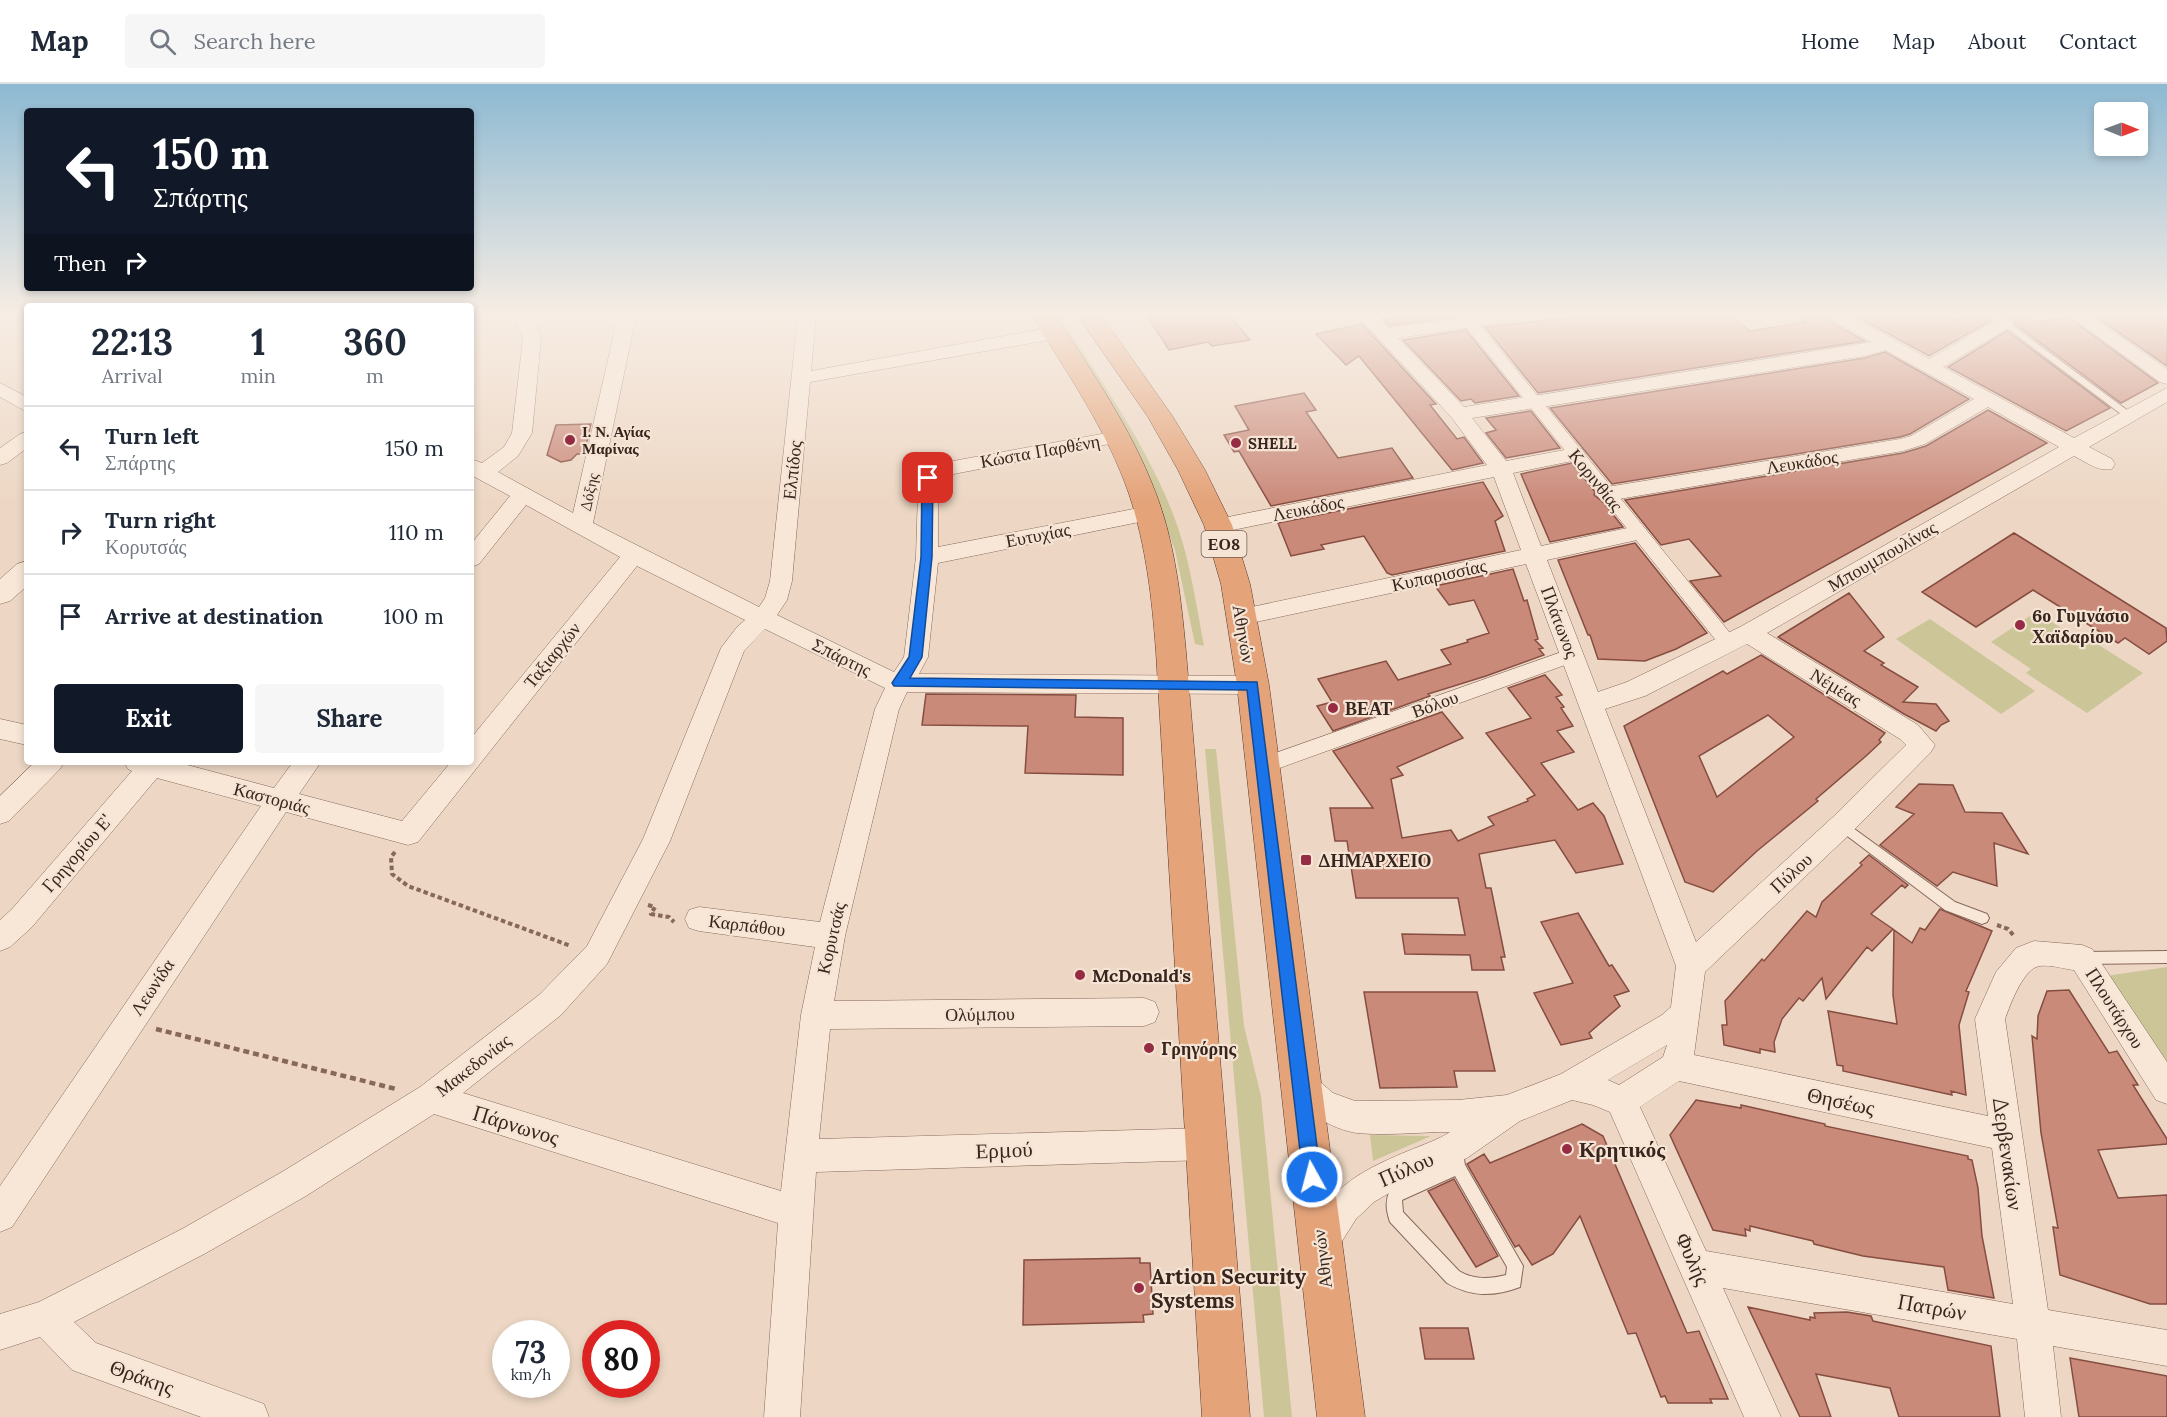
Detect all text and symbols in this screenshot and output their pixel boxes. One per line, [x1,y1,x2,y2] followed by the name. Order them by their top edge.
[125,14,545,68] search box
[30,23,89,59] text: Map
[146,25,179,58] icon: search
[194,27,316,55] text: Search here
[1801,28,1859,55] text: Home
[1892,28,1935,55] text: Map
[1968,28,2026,55] text: About
[2059,28,2137,55] text: Contact
[2094,102,2148,156] north arrow
[2094,102,2148,156] map controls
[153,127,269,181] text: 150 m
[54,132,132,210] icon: left
[153,180,248,214] text: Σπάρτης
[119,246,152,279] icon: right
[54,249,107,277] text: Then
[91,319,173,365] text: 22:13
[251,319,266,365] text: 1
[343,319,407,365] text: 360
[102,363,163,388] text: Arrival
[240,363,276,388] text: min
[366,363,384,388] text: m
[105,422,199,450] text: Turn left
[582,422,650,458] place label: Ι. Ν. Αγίας Μαρίνας
[978,429,1102,473] street label: Κώστα Παρθένη
[54,432,87,465] icon: left
[563,433,577,447] marker: Ι. Ν. Αγίας Μαρίνας
[385,434,444,462] text: 150 m
[1248,434,1297,453] place label: SHELL
[1229,436,1243,450] marker: SHELL
[777,439,807,501] street label: Ελπίδος
[1564,444,1628,516] street label: Κορινθίας
[1764,445,1840,479] street label: Λευκάδος
[105,450,175,475] text: Σπάρτης
[902,452,953,503] pin
[911,461,944,494] icon: arrive
[576,471,602,513] street label: Δόξης
[1270,490,1346,526] street label: Λευκάδος
[105,506,216,534] text: Turn right
[54,516,87,549] icon: right
[1823,516,1941,596] street label: Μπουμπουλίνας
[1004,517,1072,553] street label: Ευτυχίας
[389,518,444,546] text: 110 m
[1202,531,1246,557] road number: ΕΟ8
[105,534,187,559] text: Κορυτσάς
[1389,554,1489,596] street label: Κυπαρισσίας
[1536,583,1584,661] street label: Πλάτωνος
[54,600,87,633] icon: arrive
[105,602,323,630] text: Arrive at destination
[383,602,444,630] text: 100 m
[1228,603,1260,665] street label: Αθηνών
[2032,604,2129,648] place label: 6ο Γυμνάσιο Χαϊδαρίου
[519,617,585,693] street label: Ταξιαρχών
[2013,618,2027,632] marker: 6ο Γυμνάσιο Χαϊδαρίου
[809,633,875,681] street label: Σπάρτης
[1806,663,1866,711] street label: Νέμέας
[54,684,243,753] button: Exit
[255,684,444,753] button: Share
[1409,685,1461,723] street label: Βόλου
[1345,697,1392,720] place label: ΒΕΑΤ
[1326,701,1340,715] marker: ΒΕΑΤ
[231,777,313,819] street label: Καστοριάς
[37,809,117,897] street label: Γρηγορίου Ε'
[1765,848,1817,898] street label: Πύλου
[1318,849,1432,872] place label: ΔΗΜΑΡΧΕΙΟ
[1299,853,1313,867] marker: ΔΗΜΑΡΧΕΙΟ
[812,900,850,976] street label: Κορυτσάς
[707,909,787,941] street label: Καρπάθου
[125,954,180,1020] street label: Λεωνίδα
[2080,963,2150,1053] street label: Πλουτάρχου
[1092,964,1191,987] place label: McDonald's
[1073,968,1087,982] marker: McDonald's
[945,1002,1015,1026] street label: Ολύμπου
[431,1029,515,1101] street label: Μακεδονίας
[1161,1037,1236,1060] place label: Γρηγόρης
[1142,1041,1156,1055] marker: Γρηγόρης
[1805,1081,1878,1121] street label: Θησέως
[1987,1096,2029,1212] street label: Δερβενακίων
[469,1099,563,1151] street label: Πάρνωνος
[975,1136,1033,1164] street label: Ερμού
[1579,1136,1666,1163] place label: Κρητικός
[1560,1142,1574,1156] marker: Κρητικός
[1280,1145,1344,1209] position arrow
[1374,1145,1438,1193] street label: Πύλου
[1307,1228,1337,1290] street label: Αθηνών
[1669,1228,1717,1290] street label: Φυλής
[1151,1263,1307,1314] place label: Artion Security Systems
[1132,1281,1146,1295] marker: Artion Security Systems
[1896,1288,1968,1326] street label: Πατρών
[582,1320,660,1398] speed limit sign: 80
[516,1333,546,1371] text: 73
[106,1353,179,1401] street label: Θράκης
[511,1365,551,1384] text: km/h

